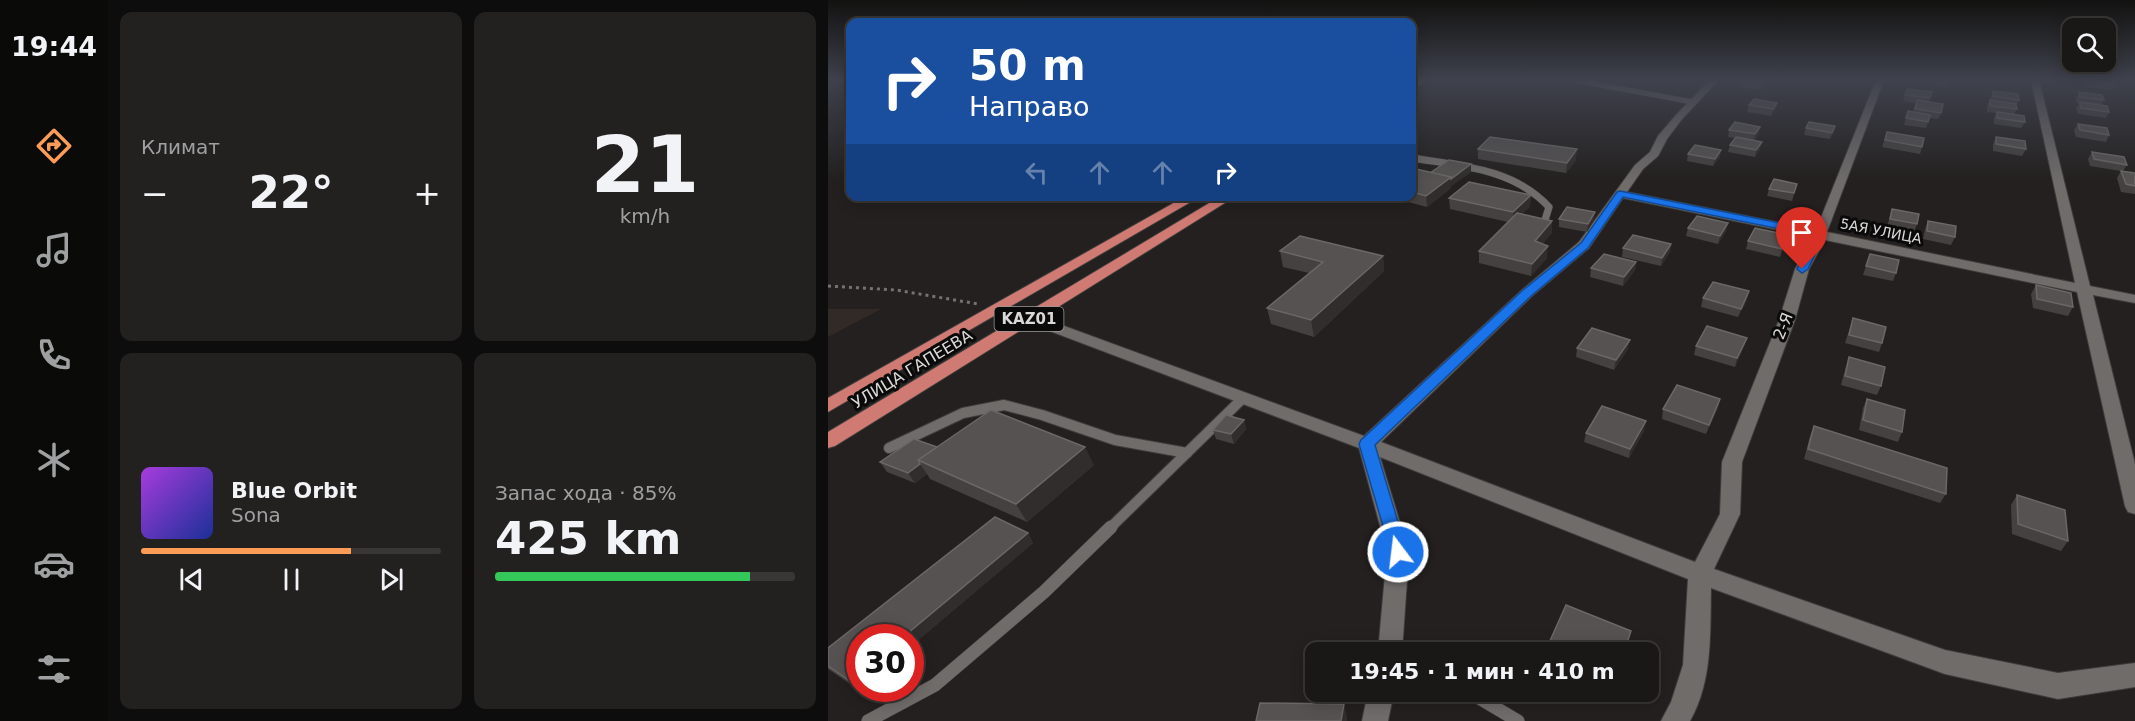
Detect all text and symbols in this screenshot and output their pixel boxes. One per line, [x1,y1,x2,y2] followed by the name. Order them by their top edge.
[2062,18,2116,72] map controls
[2062,18,2116,72] button: search
[11,31,97,62] text: 19:44
[969,41,1086,90] text: 50 m
[870,42,948,120] icon: right
[969,91,1090,122] text: Направо
[591,120,699,210] text: 21
[33,125,75,167] icon: directions
[141,135,220,159] text: Климат
[1020,156,1053,189] icon: left
[1083,156,1116,189] icon: ahead
[1146,156,1179,189] icon: ahead
[1209,156,1242,189] icon: right
[248,166,334,219] text: 22°
[141,174,169,213] text: −
[413,174,441,213] text: +
[620,204,670,228] text: km/h
[1776,207,1827,269] pin
[1839,215,1924,247] street label: 5АЯ УЛИЦА
[1785,216,1818,249] icon: arrive
[33,229,75,271] icon: music
[994,307,1064,331] road number: KАZ01
[1769,310,1797,342] street label: 2-Я
[848,326,976,412] street label: УЛИЦА ГАПЕЕВА
[33,334,75,376] icon: phone
[33,439,75,481] icon: climate
[231,478,357,503] text: Blue Orbit
[495,481,676,505] text: Запас хода · 85%
[231,503,281,527] text: Sona
[495,512,681,565] text: 425 km
[1366,520,1430,584] position arrow
[33,543,75,585] icon: car
[175,563,208,596] icon: previous
[275,563,308,596] icon: pause
[375,563,408,596] icon: next
[846,624,924,702] speed limit sign: 30
[33,648,75,690] icon: filters
[1349,659,1615,684] text: 19:45 · 1 мин · 410 m

